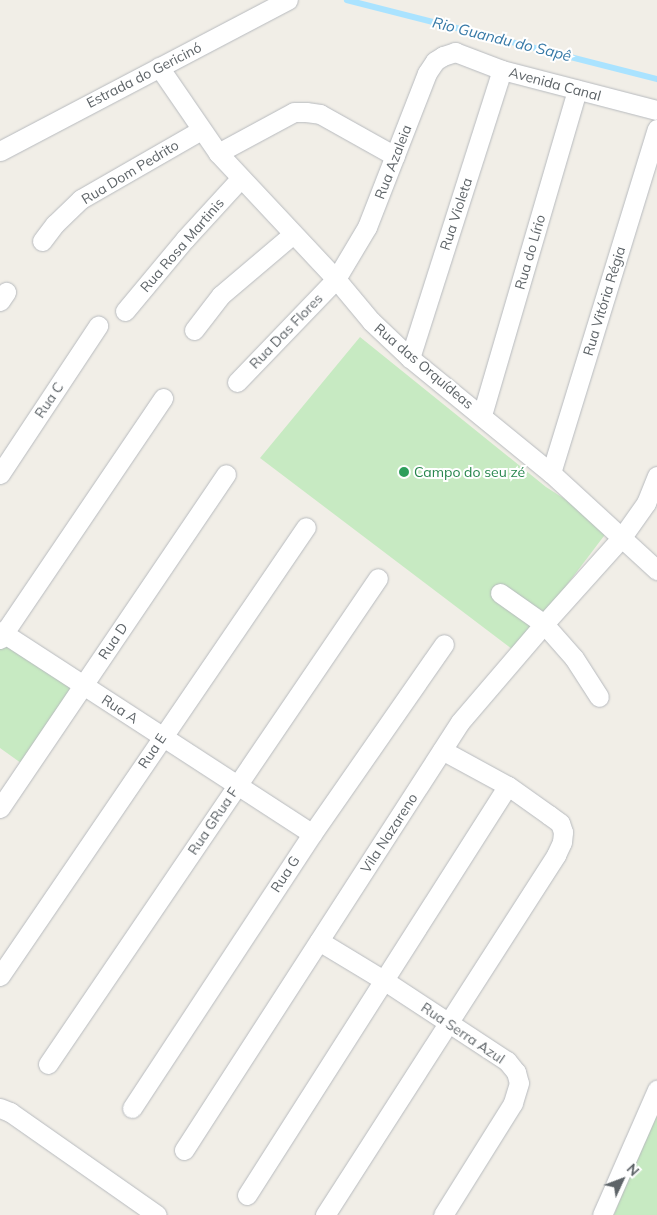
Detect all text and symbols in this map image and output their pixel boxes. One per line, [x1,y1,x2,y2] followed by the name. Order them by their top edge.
[431,13,573,65] water label: Rio Guandu do Sapê
[84,39,204,111] street label: Estrada do Gericinó
[507,64,603,104] street label: Avenida Canal
[371,122,415,202] street label: Rua Azaleia
[78,136,182,208] street label: Rua Dom Pedrito
[436,176,476,252] street label: Rua Violeta
[137,195,227,295] street label: Rua Rosa Martinis
[511,213,549,291] street label: Rua do Lírio
[579,244,629,358] street label: Rua Vitória Régia
[246,290,326,372] street label: Rua Das Flores
[371,320,477,412] street label: Rua das Orquídeas
[31,379,67,421] street label: Rua C
[414,464,525,480] place label: Campo do seu zé
[398,466,410,478] marker: Campo do seu zé
[95,620,131,662] street label: Rua D
[99,691,141,727] street label: Rua A
[134,731,170,771] street label: Rua E
[184,784,242,858] street label: Rua GRua F
[357,790,421,876] street label: Vila Nazareno
[267,853,303,895] street label: Rua G
[418,999,508,1067] street label: Rua Serra Azul
[597,1155,647,1205] north arrow
[623,1160,643,1180] text: N

